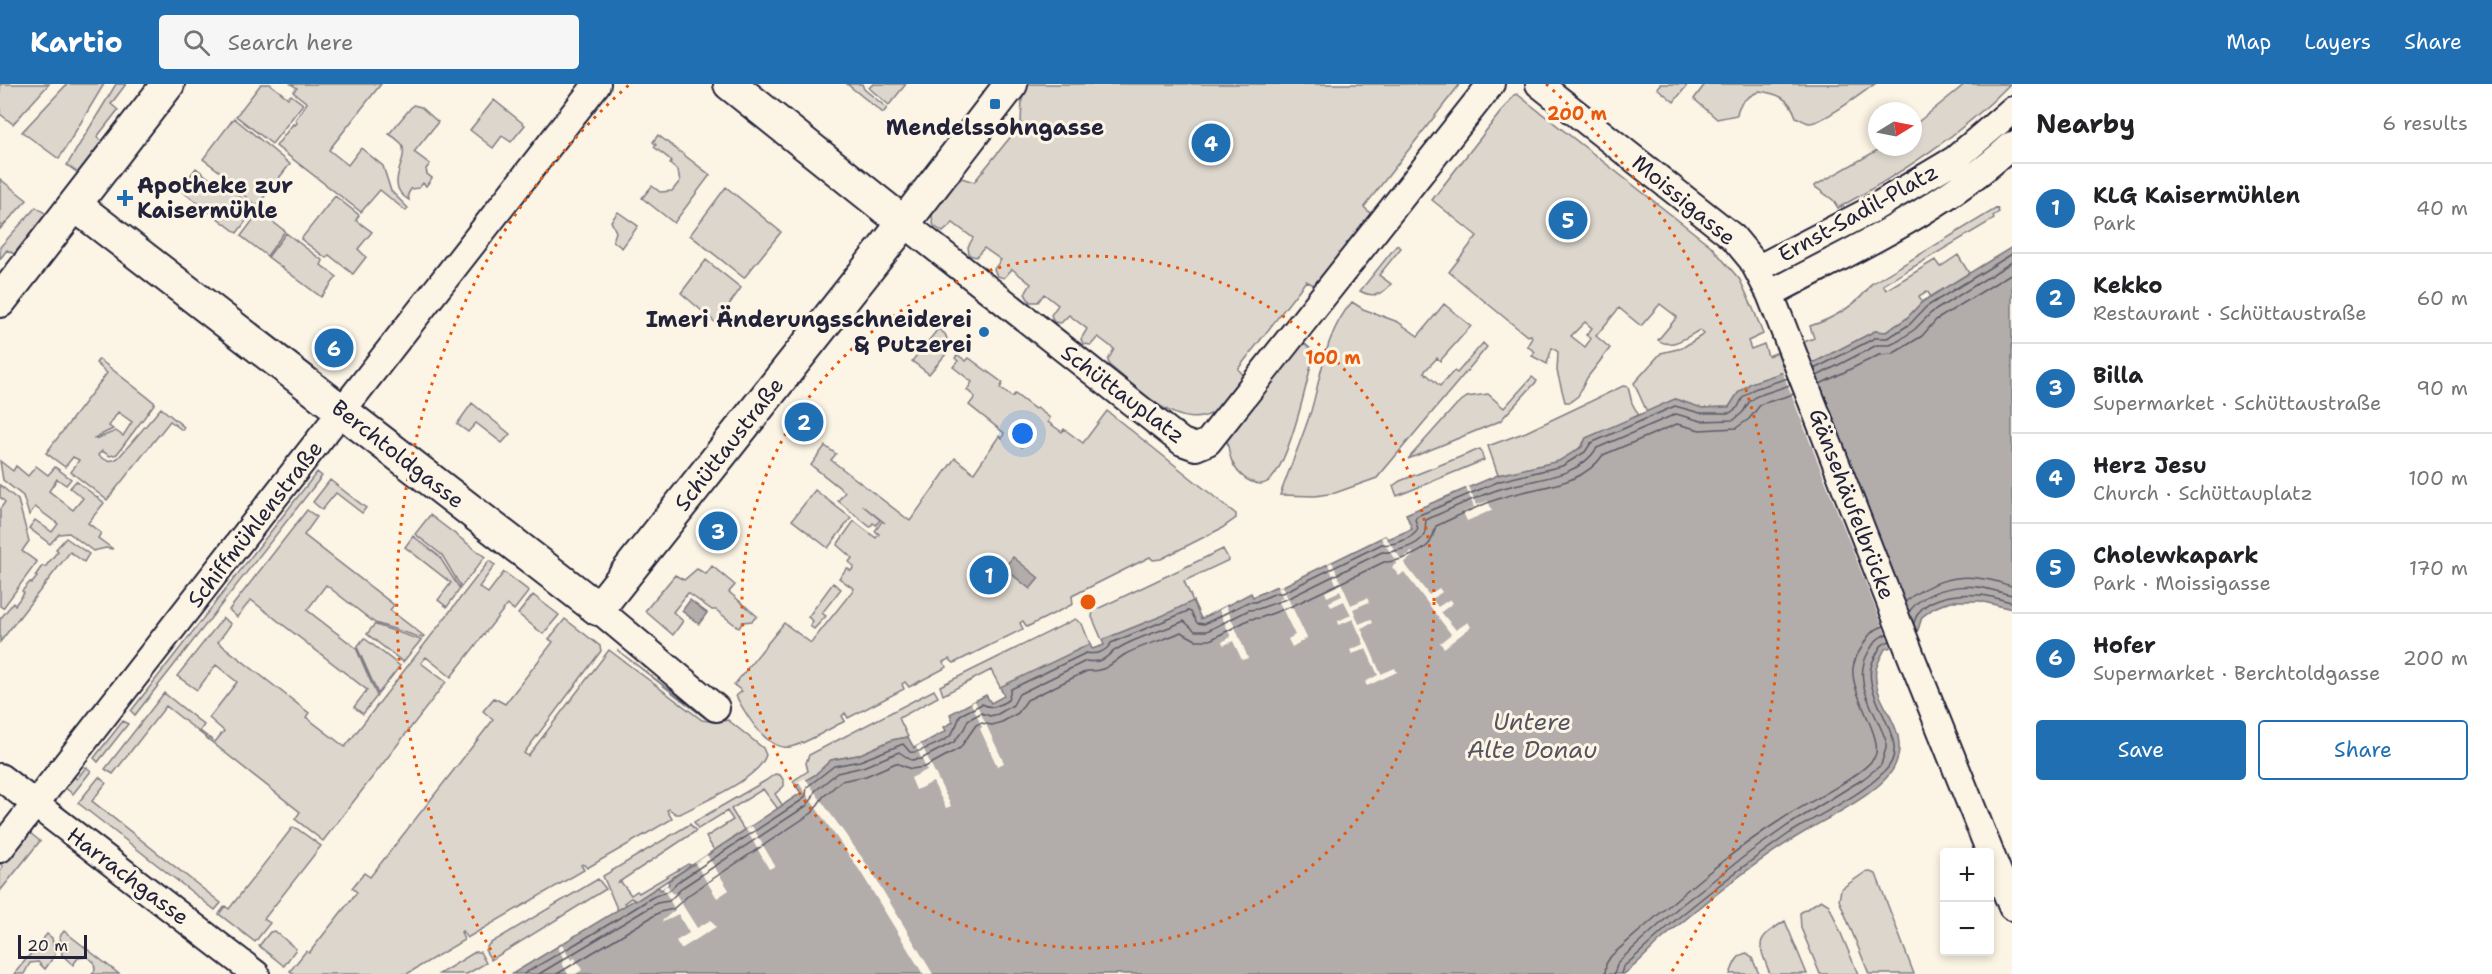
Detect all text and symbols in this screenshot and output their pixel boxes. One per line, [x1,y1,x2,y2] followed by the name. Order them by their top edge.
[159,15,579,69] search box
[30,23,123,61] text: Kartio
[180,26,213,59] icon: search
[228,28,353,57] text: Search here
[2226,28,2271,56] text: Map
[2304,28,2371,56] text: Layers
[2404,28,2462,56] text: Share
[988,97,1002,111] marker: Mendelssohngasse
[1547,102,1608,126] text: 200 m
[1868,102,1922,156] north arrow
[2036,106,2135,141] text: Nearby
[2382,110,2468,136] text: 6 results
[886,113,1104,142] place label: Mendelssohngasse
[1192,120,1230,166] pin: 4
[1626,148,1742,252] street label: Moissigasse
[1773,157,1943,269] street label: Ernst-Sadil-Platz
[137,171,293,225] place label: Apotheke zur Kaisermühle
[2093,181,2300,210] text: KLG Kaisermühlen
[118,191,132,205] marker: Apotheke zur Kaisermühle
[2051,195,2060,221] text: 1
[2416,195,2468,221] text: 40 m
[1548,198,1588,242] pin: 5
[2093,210,2136,236] text: Park
[2093,271,2163,300] text: Kekko
[2049,285,2063,311] text: 2
[2416,285,2468,311] text: 60 m
[2093,300,2366,326] text: Restaurant · Schüttaustraße
[646,305,972,359] place label: Imeri Änderungsschneiderei & Putzerei
[977,325,991,339] marker: Imeri Änderungsschneiderei & Putzerei
[314,326,354,370] pin: 6
[1055,338,1191,450] street label: Schüttauplatz
[1305,346,1361,370] text: 100 m
[2093,361,2143,390] text: Billa
[668,371,790,517] street label: Schüttaustraße
[2049,375,2063,401] text: 3
[2416,375,2468,401] text: 90 m
[2093,390,2381,416] text: Supermarket · Schüttaustraße
[326,393,470,515] street label: Berchtoldgasse
[784,400,824,444] pin: 2
[1802,404,1902,604] street label: Gänsehäufelbrücke
[1008,419,1037,448] your location
[181,435,329,613] street label: Schiffmühlenstraße
[2093,451,2207,480] text: Herz Jesu
[2049,465,2063,491] text: 4
[2408,465,2468,491] text: 100 m
[2093,480,2313,506] text: Church · Schüttauplatz
[698,508,738,554] pin: 3
[2093,541,2259,570] text: Cholewkapark
[970,552,1008,598] pin: 1
[2049,555,2062,581] text: 5
[2409,555,2468,581] text: 170 m
[2093,570,2271,596] text: Park · Moissigasse
[1078,592,1098,612] centre of rings
[2093,631,2156,660] text: Hofer
[2049,645,2063,671] text: 6
[2403,645,2468,671] text: 200 m
[2093,660,2380,686] text: Supermarket · Berchtoldgasse
[1467,706,1597,766] water label: Untere Alte Donau
[2036,720,2246,780] button: Save
[2258,720,2468,780] button: Share
[61,820,195,932] street label: Harrachgasse
[1940,848,1994,956] map controls
[1940,848,1994,902] button: +
[1940,902,1994,956] button: −
[18,932,87,960] scale bar
[27,935,68,956] text: 20 m

